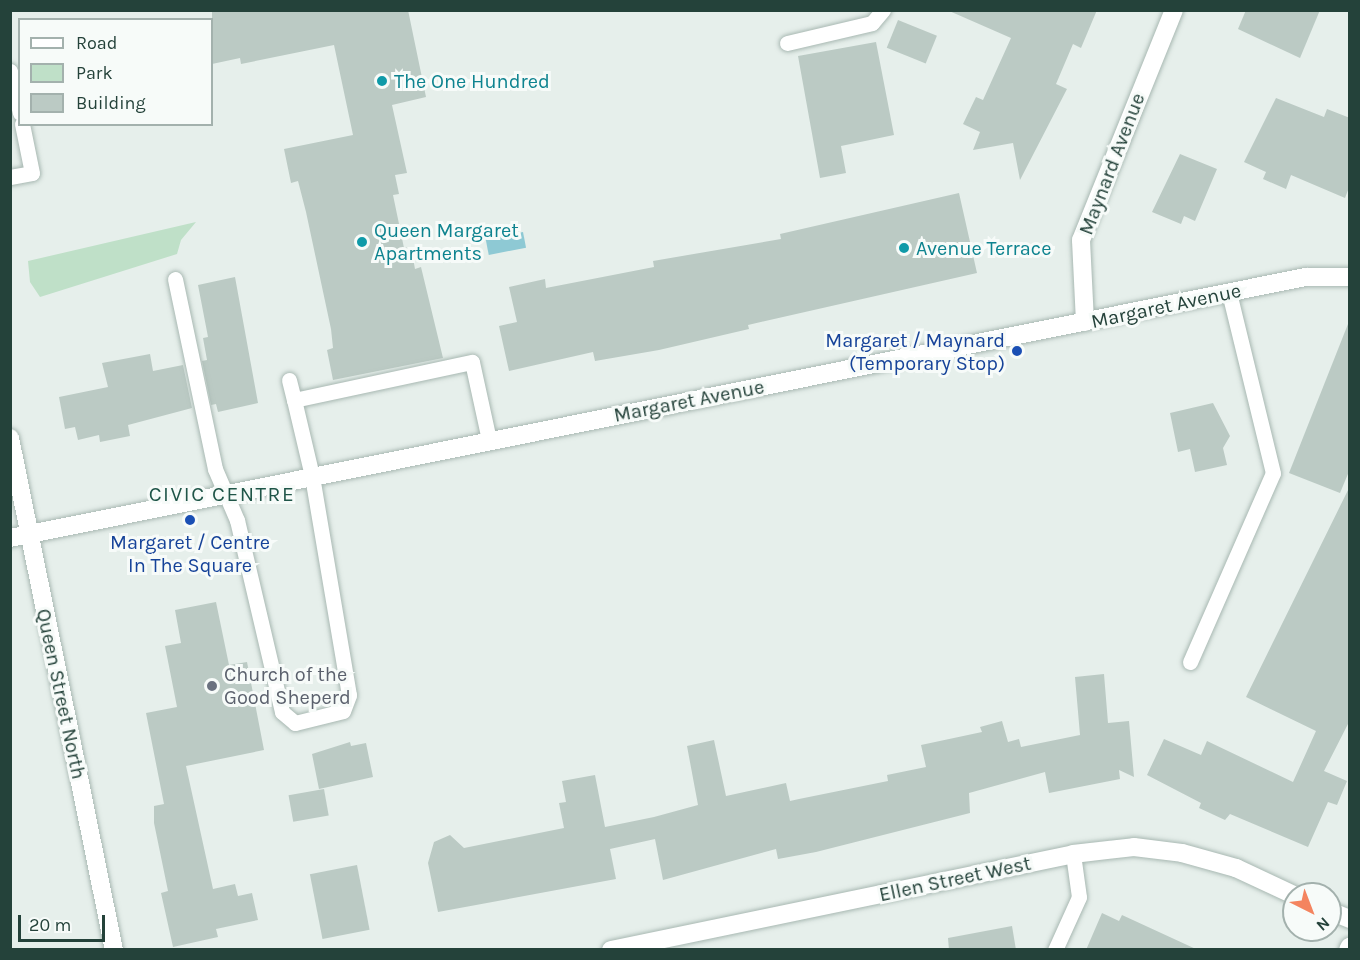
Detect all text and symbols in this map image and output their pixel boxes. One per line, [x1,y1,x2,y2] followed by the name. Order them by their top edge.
[18,18,213,126] legend
[76,32,117,54] text: Road
[76,62,113,84] text: Park
[394,69,550,93] place label: The One Hundred
[375,74,389,88] marker: The One Hundred
[1074,90,1150,238] street label: Maynard Avenue
[76,92,146,114] text: Building
[374,219,519,266] place label: Queen Margaret Apartments
[355,235,369,249] marker: Queen Margaret Apartments
[916,236,1051,260] place label: Avenue Terrace
[897,241,911,255] marker: Avenue Terrace
[1089,278,1243,334] street label: Margaret Avenue
[825,328,1005,375] place label: Margaret / Maynard (Temporary Stop)
[1010,344,1024,358] marker: Margaret / Maynard (Temporary Stop)
[612,375,766,427] street label: Margaret Avenue
[149,481,295,507] district label: CIVIC CENTRE
[183,513,197,527] marker: Margaret / Centre In The Square
[110,530,270,577] place label: Margaret / Centre In The Square
[31,607,91,781] street label: Queen Street North
[224,662,351,709] place label: Church of the Good Sheperd
[205,679,219,693] marker: Church of the Good Sheperd
[877,851,1033,907] street label: Ellen Street West
[1282,882,1342,942] north arrow
[21,903,108,941] scale bar
[1312,913,1334,935] text: N
[29,914,71,936] text: 20 m

